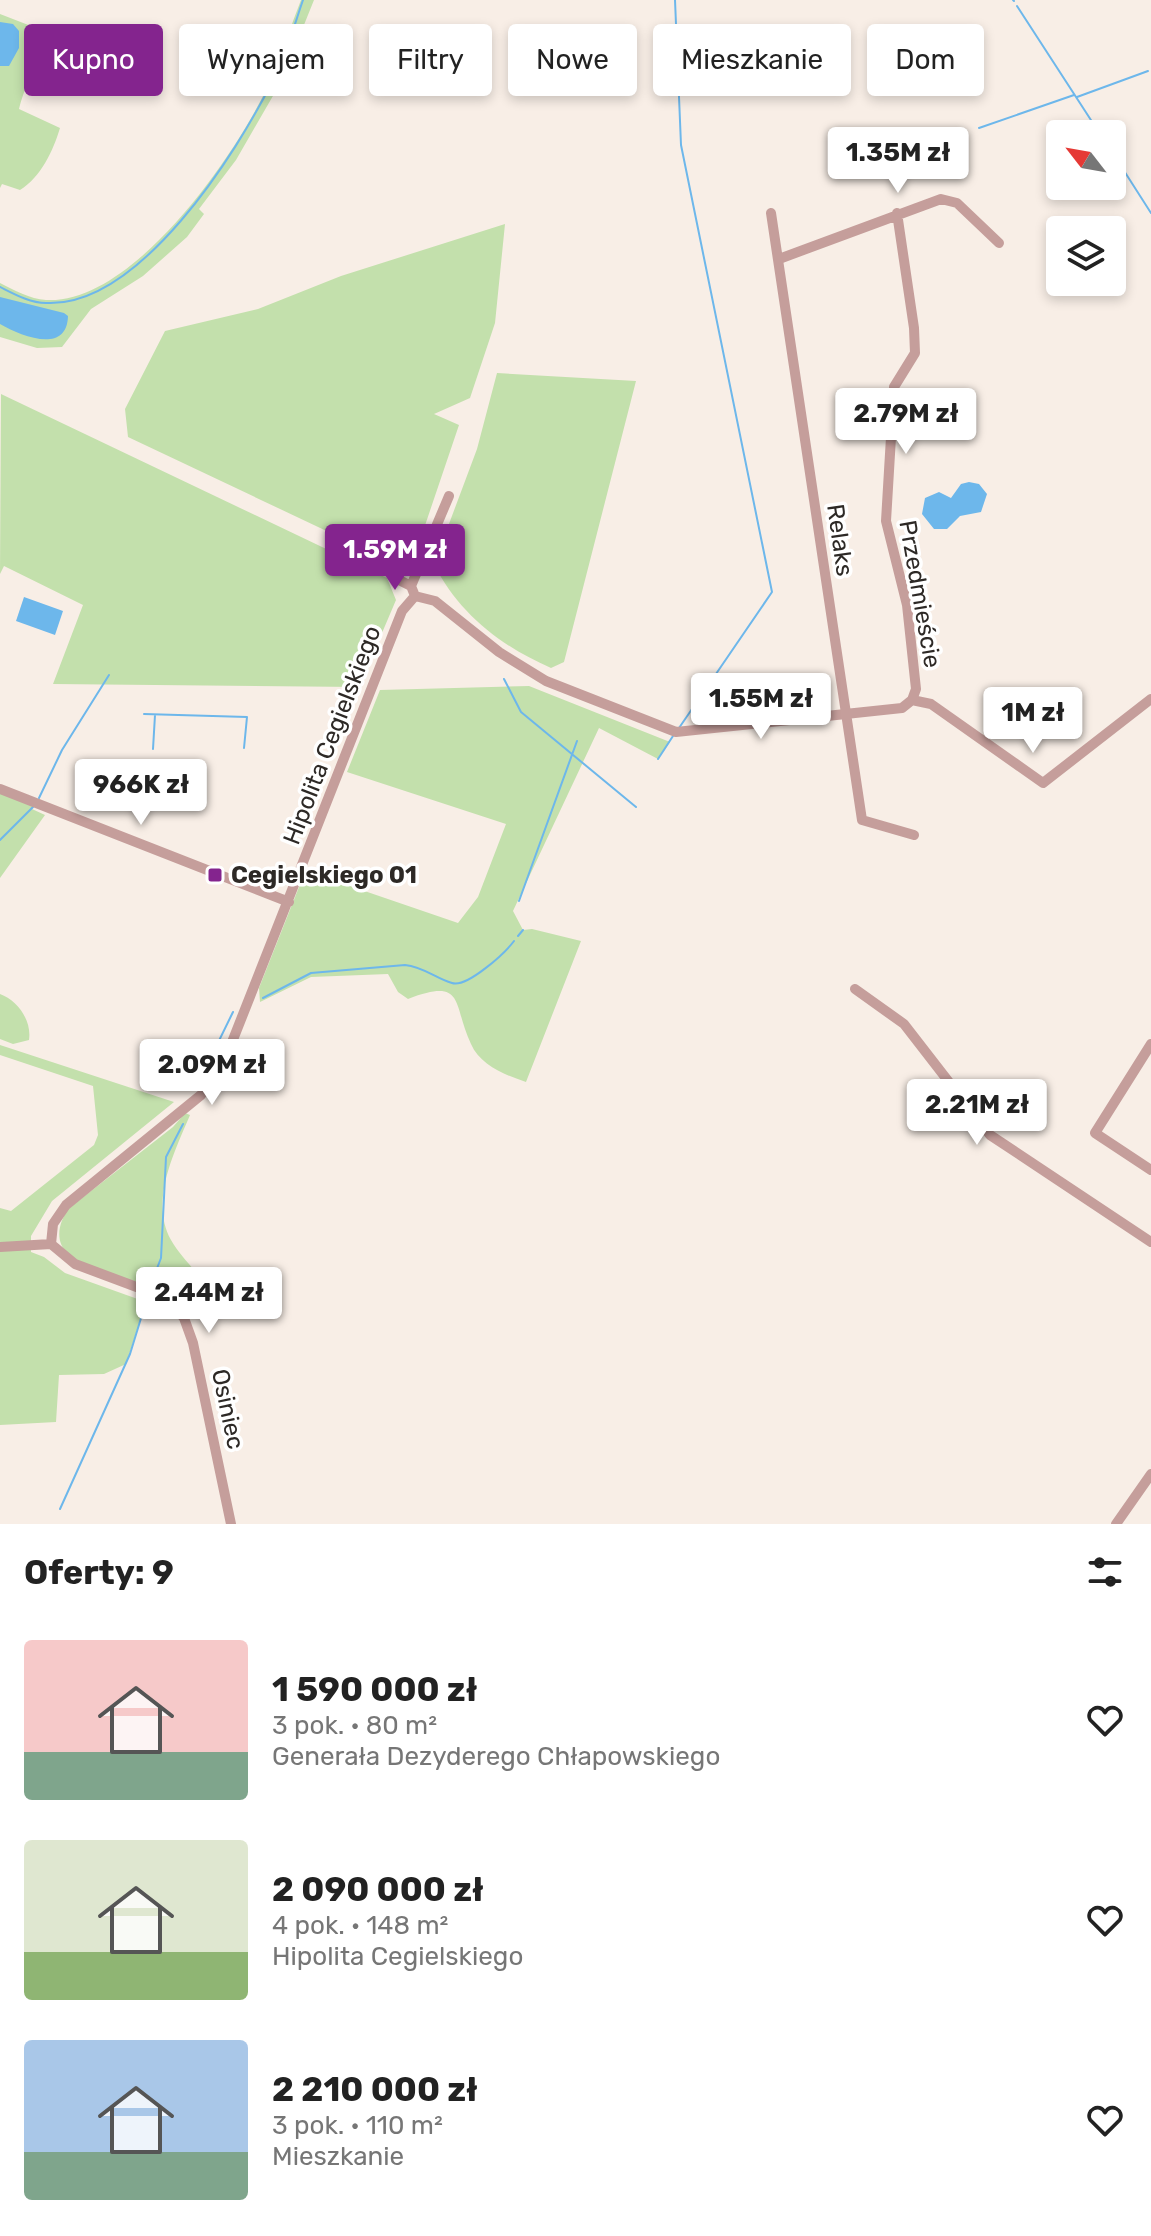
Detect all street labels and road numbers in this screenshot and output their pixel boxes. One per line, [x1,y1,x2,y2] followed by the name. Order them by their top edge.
[821,502,859,578] street label: Relaks
[893,518,947,670] street label: Przedmieście
[277,622,387,848] street label: Hipolita Cegielskiego
[206,1366,250,1452] street label: Osiniec

